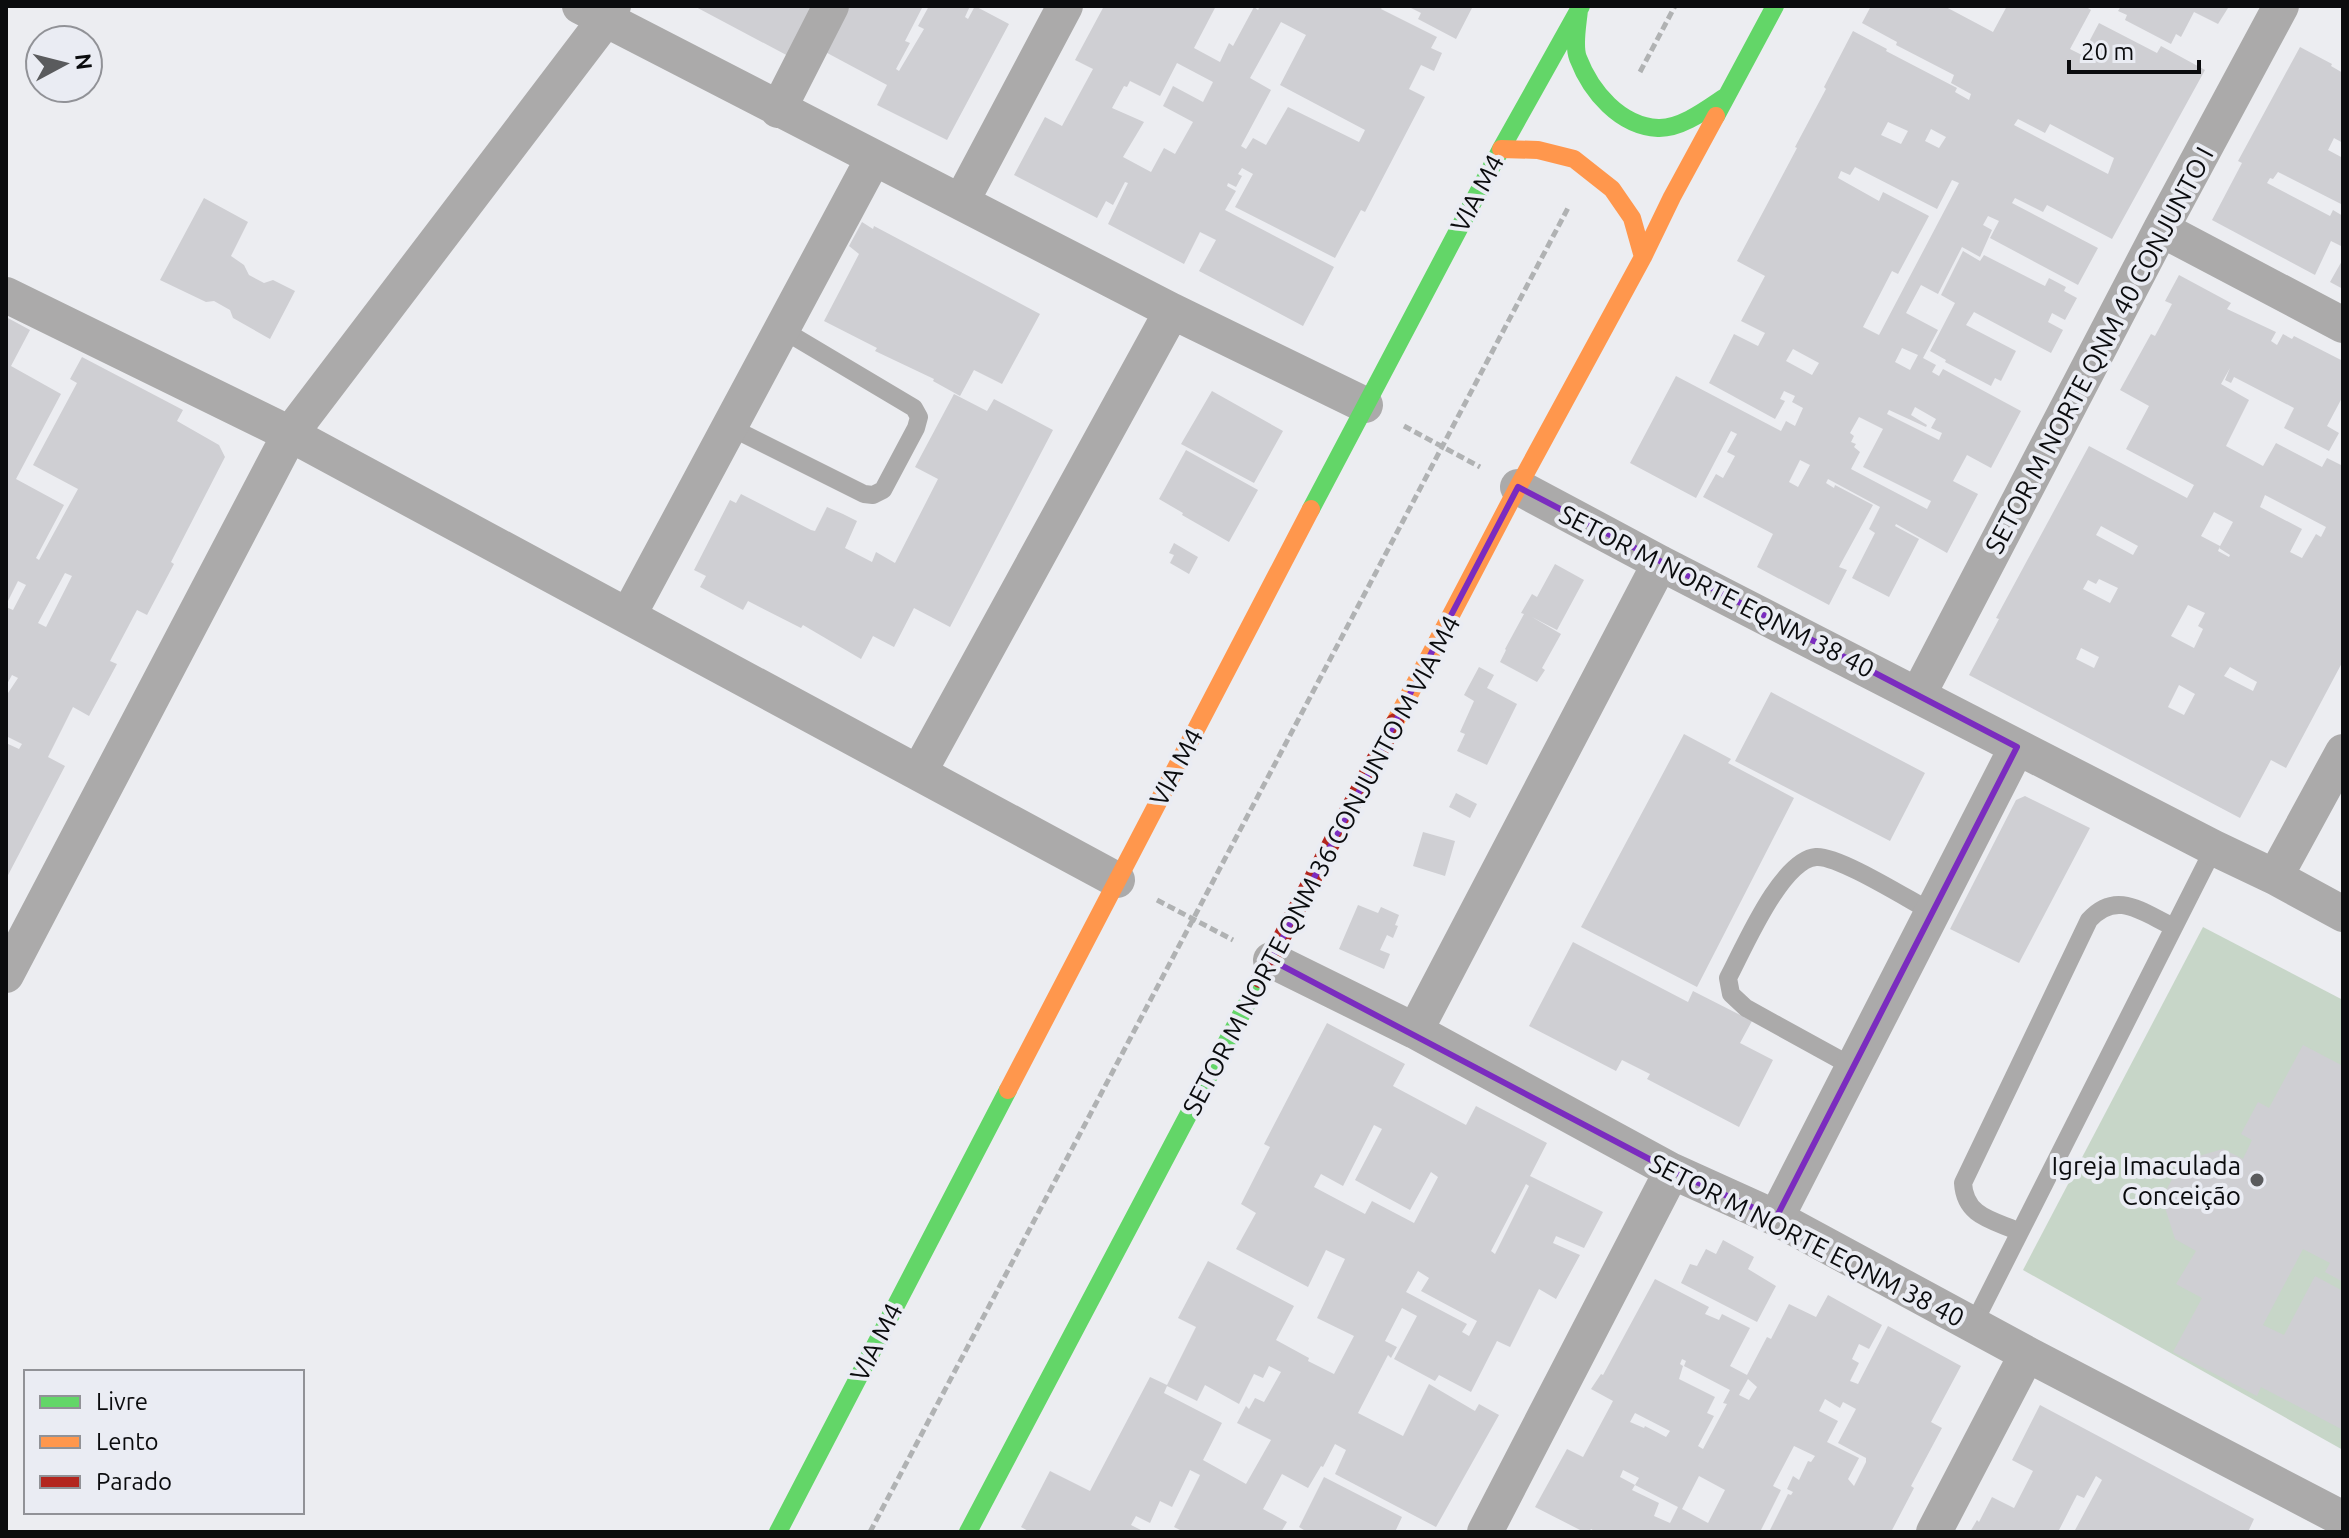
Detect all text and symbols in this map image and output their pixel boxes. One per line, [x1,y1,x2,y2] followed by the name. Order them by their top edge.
[24,24,104,104] north arrow
[2069,24,2199,74] scale bar
[2081,38,2134,65] text: 20 m
[71,52,98,71] text: N
[1979,142,2219,558] street label: SETOR M NORTE QNM 40 CONJUNTO I
[1445,149,1509,237] street label: VIA M4
[1555,499,1879,683] street label: SETOR M NORTE EQNM 38 40
[1176,610,1466,1120] street label: SETOR M NORTE QNM 36 CONJUNTO M VIA M4
[1144,723,1208,811] street label: VIA M4
[1645,1148,1969,1332] street label: SETOR M NORTE EQNM 38 40
[2051,1151,2241,1210] place label: Igreja Imaculada Conceição
[2248,1171,2266,1189] marker: Igreja Imaculada Conceição
[844,1298,908,1386] street label: VIA M4
[24,1370,304,1514] legend
[96,1388,148,1415] text: Livre
[96,1428,159,1455] text: Lento
[96,1468,172,1495] text: Parado

